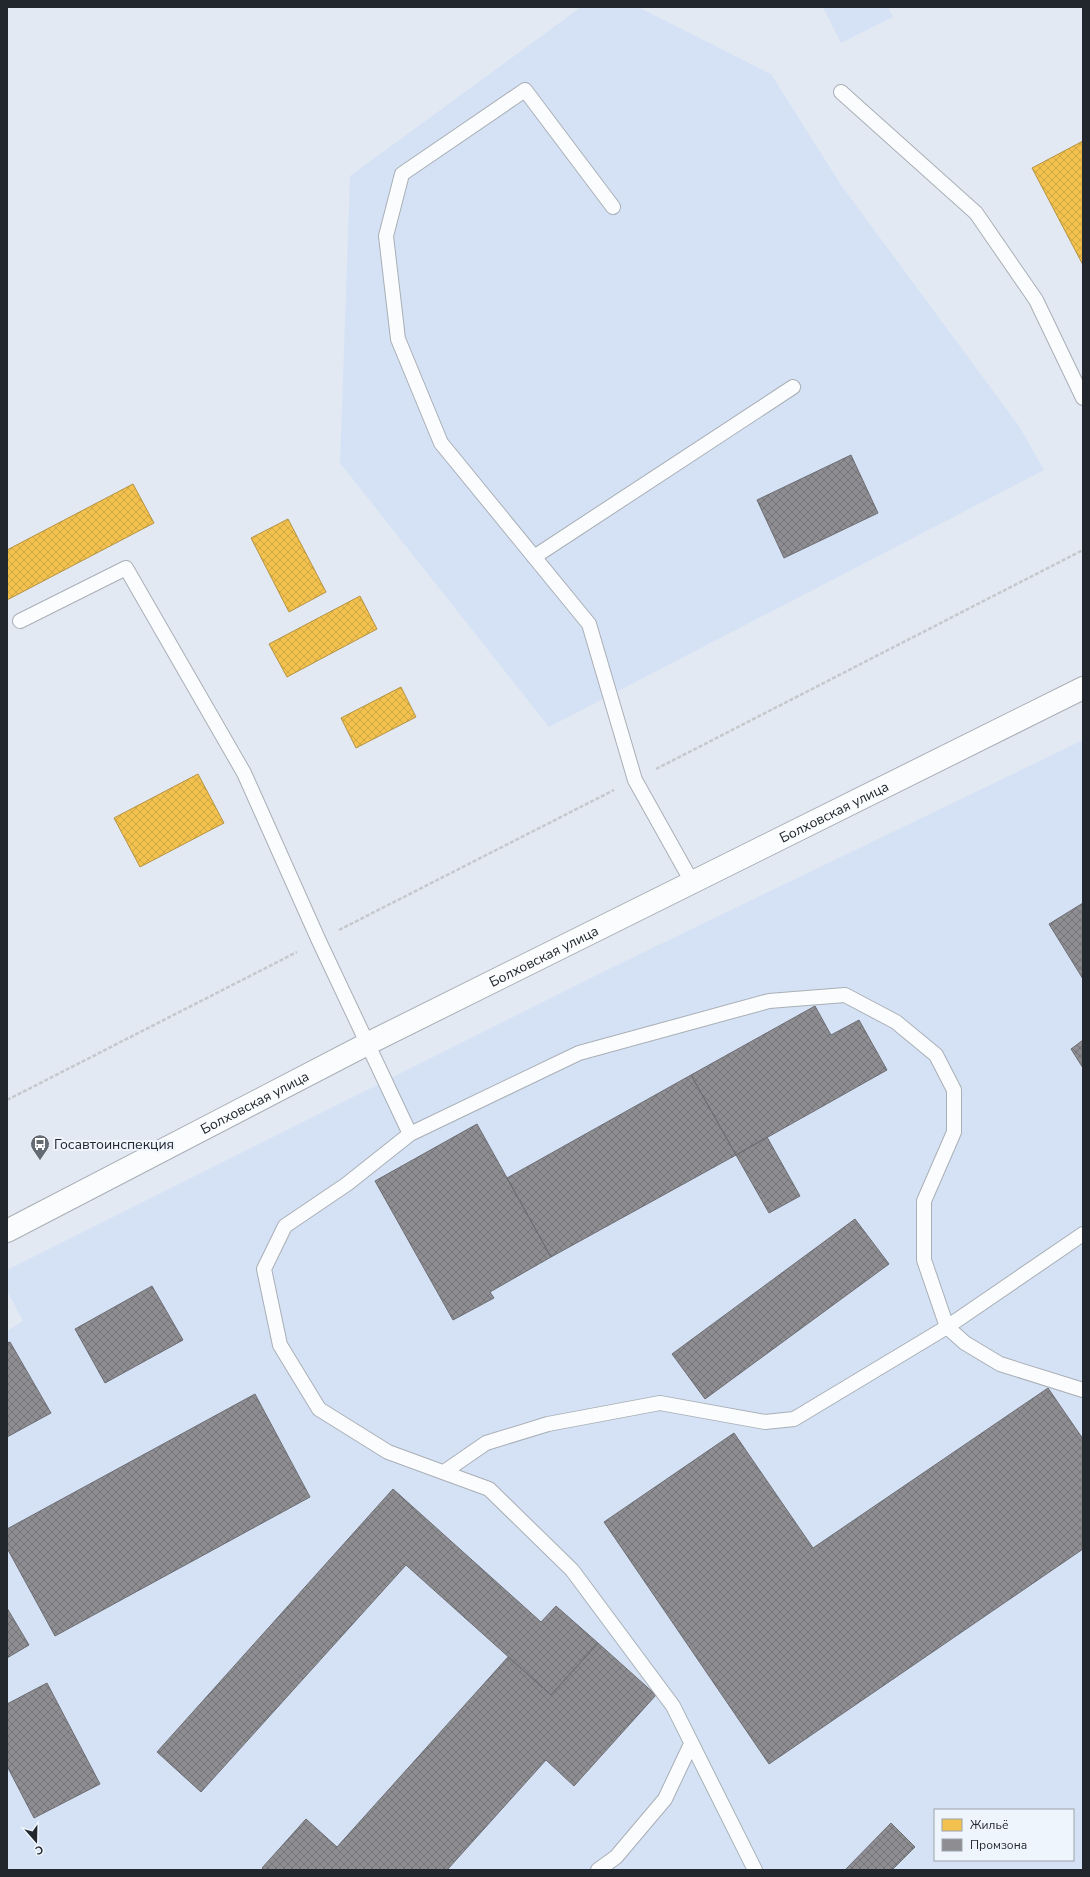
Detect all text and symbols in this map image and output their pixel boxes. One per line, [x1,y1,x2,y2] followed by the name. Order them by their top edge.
[776,777,892,848] street label: Болховская улица
[486,921,602,992] street label: Болховская улица
[197,1067,312,1139] street label: Болховская улица
[29,1133,51,1161] bus stop icon: Госавтоинспекция
[54,1135,174,1154] place label: Госавтоинспекция
[934,1809,1074,1861] legend
[970,1817,1008,1833] text: Жильё
[16,1821,56,1861] north arrow
[970,1837,1027,1853] text: Промзона
[33,1842,45,1858] text: С

